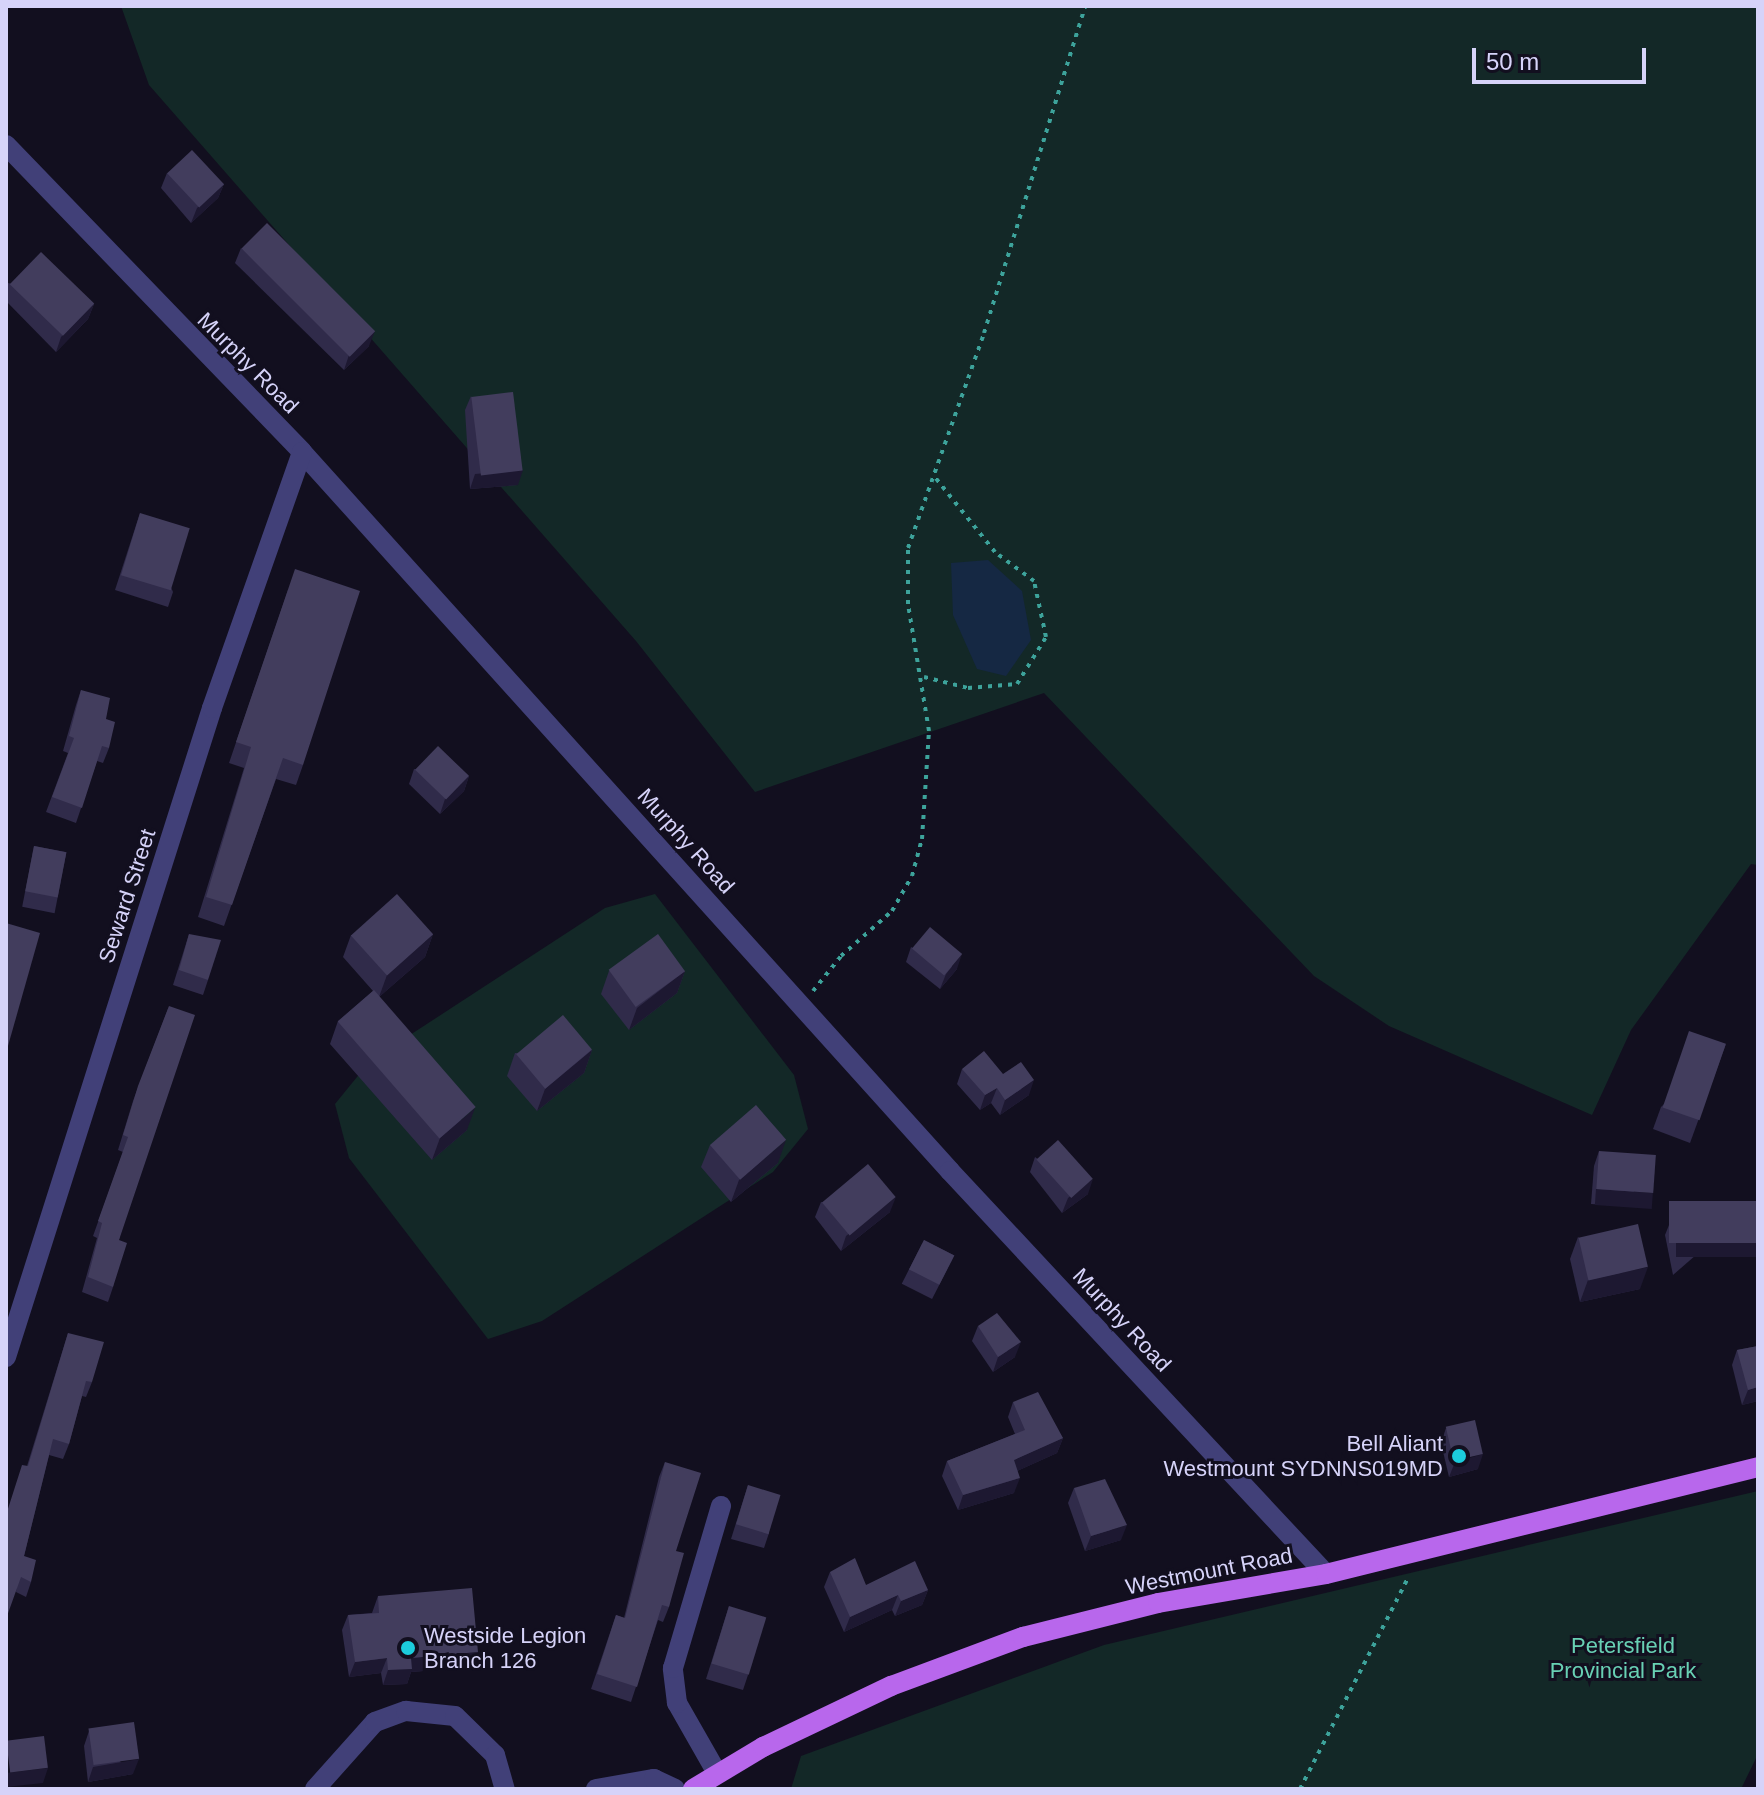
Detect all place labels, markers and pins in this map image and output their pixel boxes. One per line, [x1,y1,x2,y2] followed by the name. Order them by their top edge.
[1163,1430,1443,1482] place label: Bell Aliant Westmount SYDNNS019MD
[1450,1447,1468,1465] marker: Bell Aliant Westmount SYDNNS019MD
[424,1622,586,1674] place label: Westside Legion Branch 126
[399,1639,417,1657] marker: Westside Legion Branch 126

